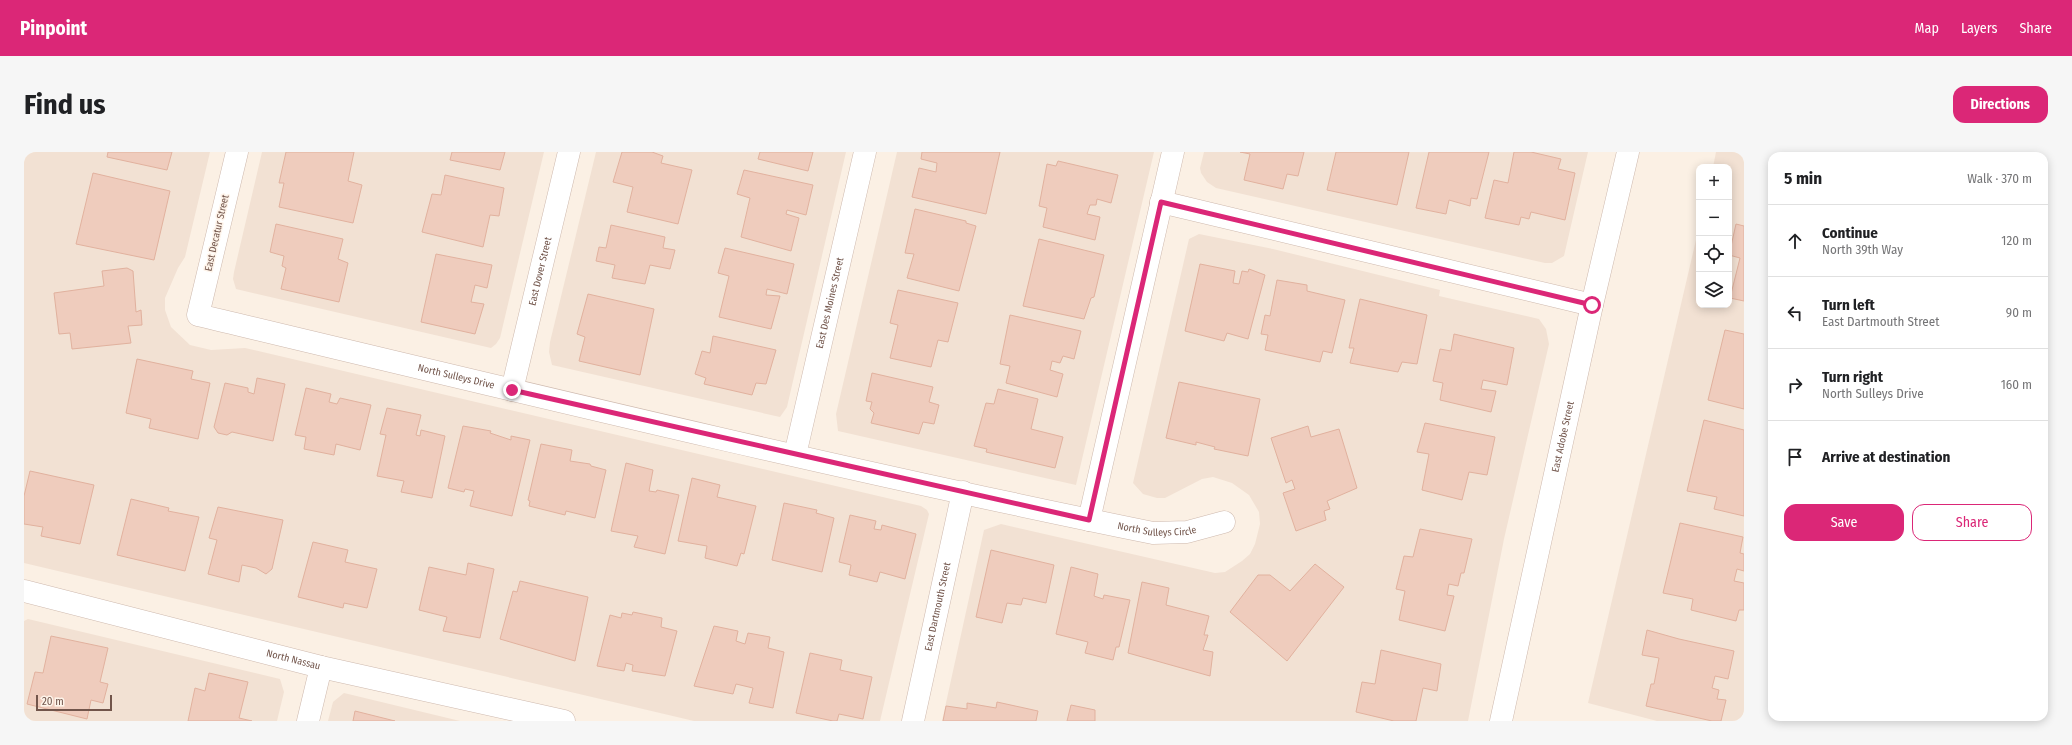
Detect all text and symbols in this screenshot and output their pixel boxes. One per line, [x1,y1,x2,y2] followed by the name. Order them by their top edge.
[20,17,87,40] text: Pinpoint
[1915,20,1939,37] text: Map
[1961,20,1997,37] text: Layers
[2019,20,2052,37] text: Share
[1953,86,2048,123] button: Directions
[24,88,106,121] text: Find us
[1696,164,1732,308] map controls
[1696,164,1732,200] button: +
[1784,168,1822,189] text: 5 min
[1967,171,2032,186] text: Walk · 370 m
[202,193,232,272] street label: East Decatur Street
[1696,200,1732,236] button: −
[1822,224,1878,242] text: Continue
[1784,230,1806,252] icon: ahead
[2001,233,2032,248] text: 120 m
[526,235,555,307] street label: East Dover Street
[1696,236,1732,272] button: locate
[1822,242,1903,257] text: North 39th Way
[814,256,847,350] street label: East Des Moines Street
[1696,272,1732,308] button: layers
[1583,296,1601,314] route start
[1822,296,1875,314] text: Turn left
[1784,302,1806,324] icon: left
[2006,305,2032,320] text: 90 m
[1822,314,1939,329] text: East Dartmouth Street
[417,362,496,392] street label: North Sulleys Drive
[1822,368,1883,386] text: Turn right
[1784,374,1806,396] icon: right
[2001,377,2032,392] text: 160 m
[503,381,521,399] route end
[1822,386,1924,401] text: North Sulleys Drive
[1550,399,1577,473] street label: East Adobe Street
[1784,446,1806,468] icon: arrive
[1822,448,1950,466] text: Arrive at destination
[1784,504,1904,541] button: Save
[1912,504,2032,541] button: Share
[1116,520,1198,539] street label: North Sulleys Circle
[922,560,954,652] street label: East Dartmouth Street
[265,647,322,673] street label: North Nassau
[36,693,112,712] scale bar
[42,695,64,708] text: 20 m

